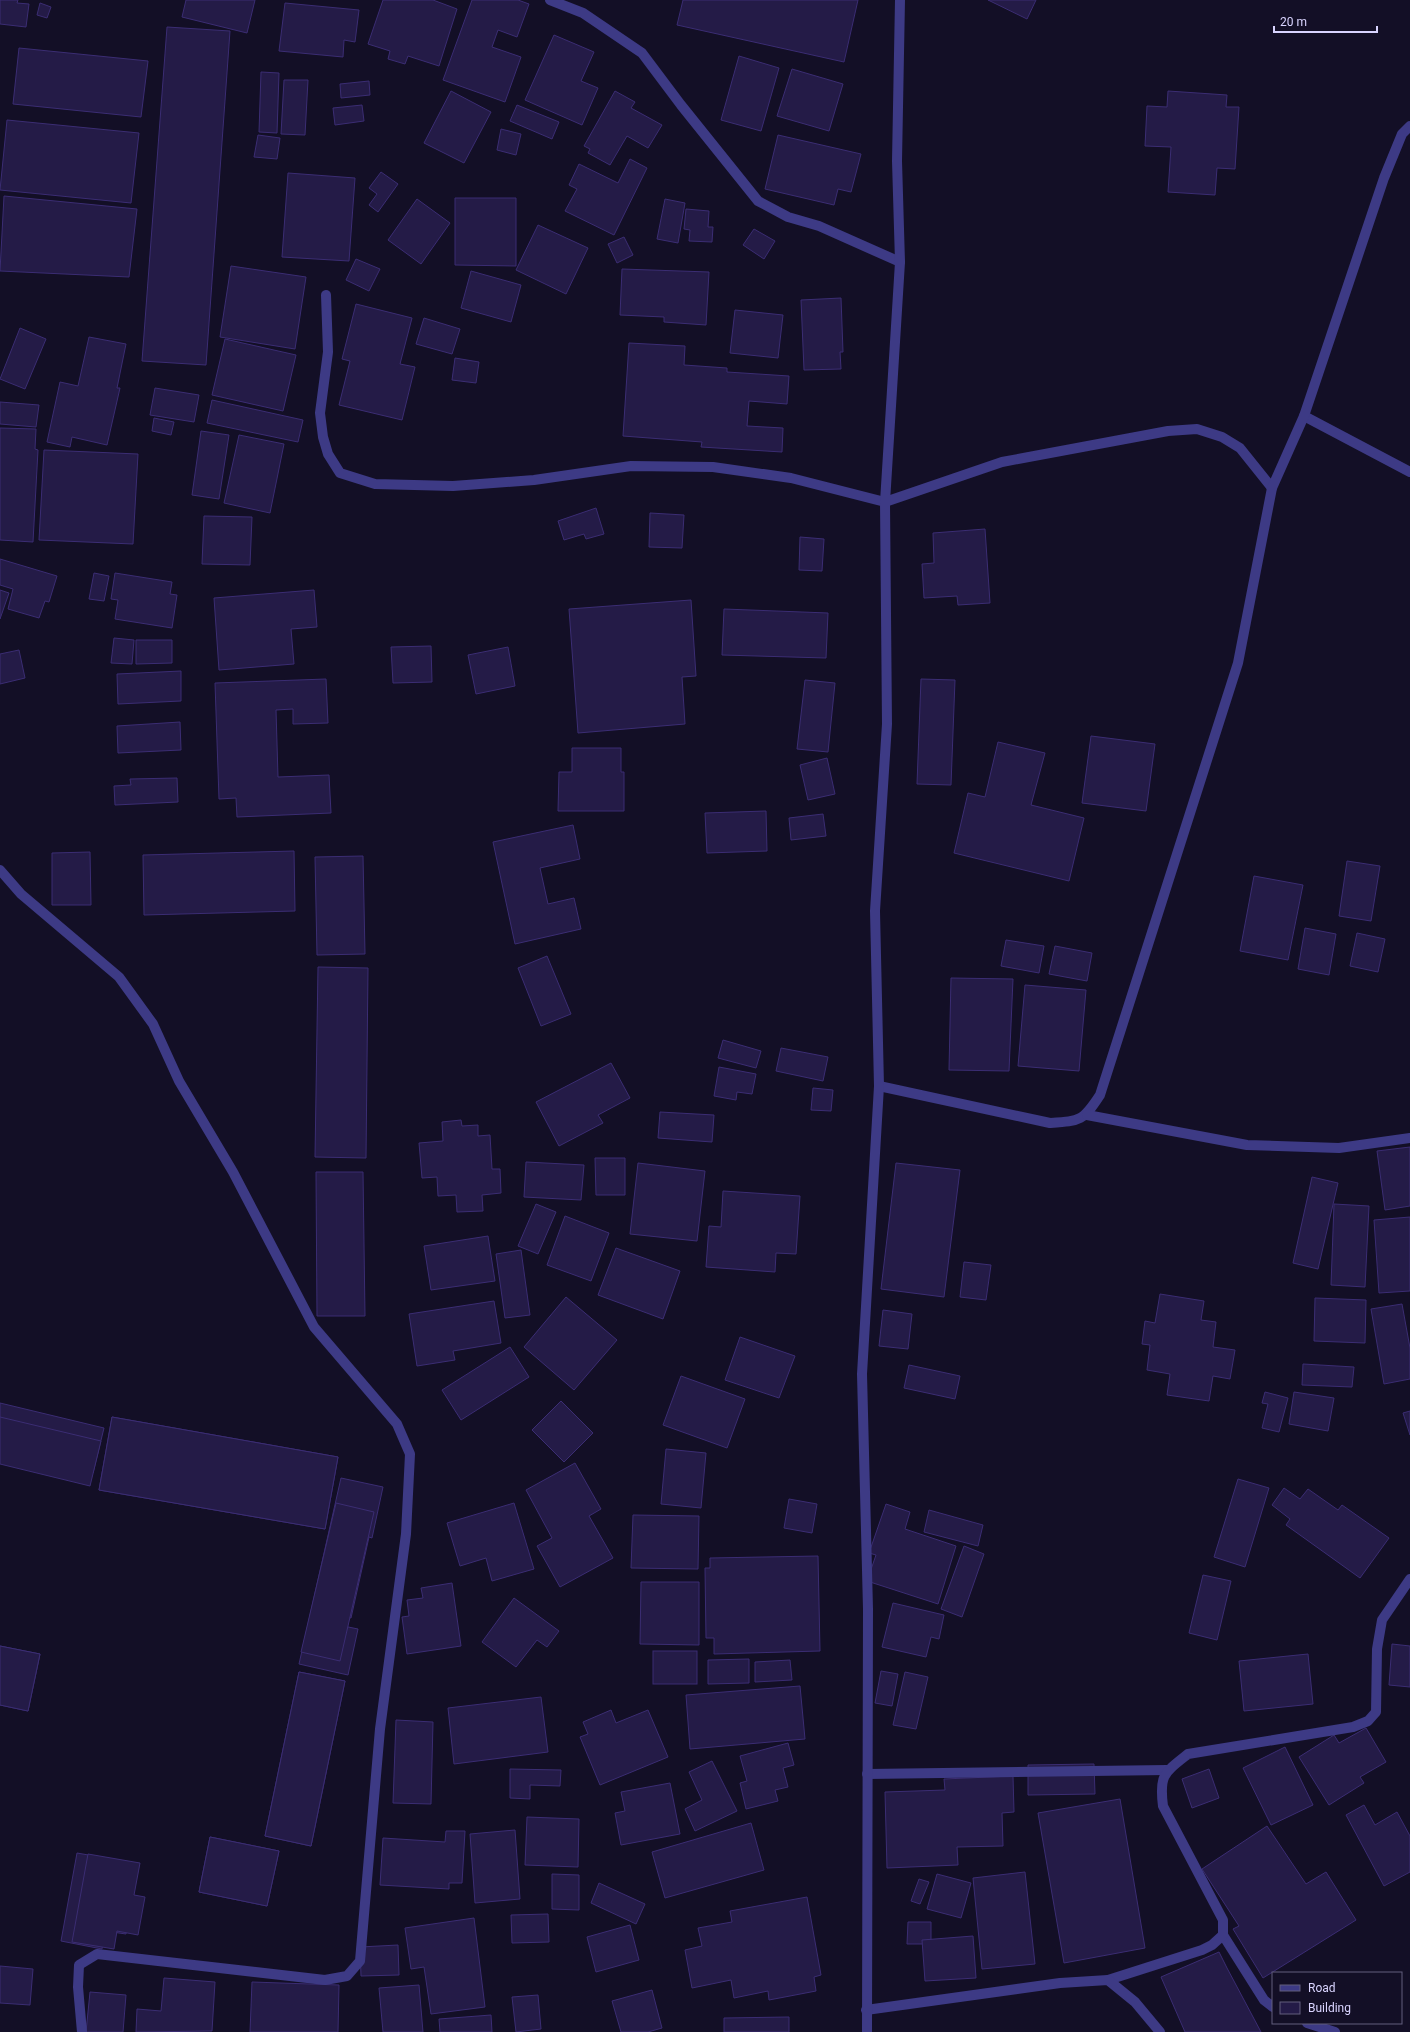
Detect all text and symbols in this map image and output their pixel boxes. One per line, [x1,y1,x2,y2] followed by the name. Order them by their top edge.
[1274,8,1377,34] scale bar
[1280,15,1307,29] text: 20 m
[1272,1972,1402,2024] legend
[1308,1981,1336,1995] text: Road
[1308,2001,1351,2015] text: Building

